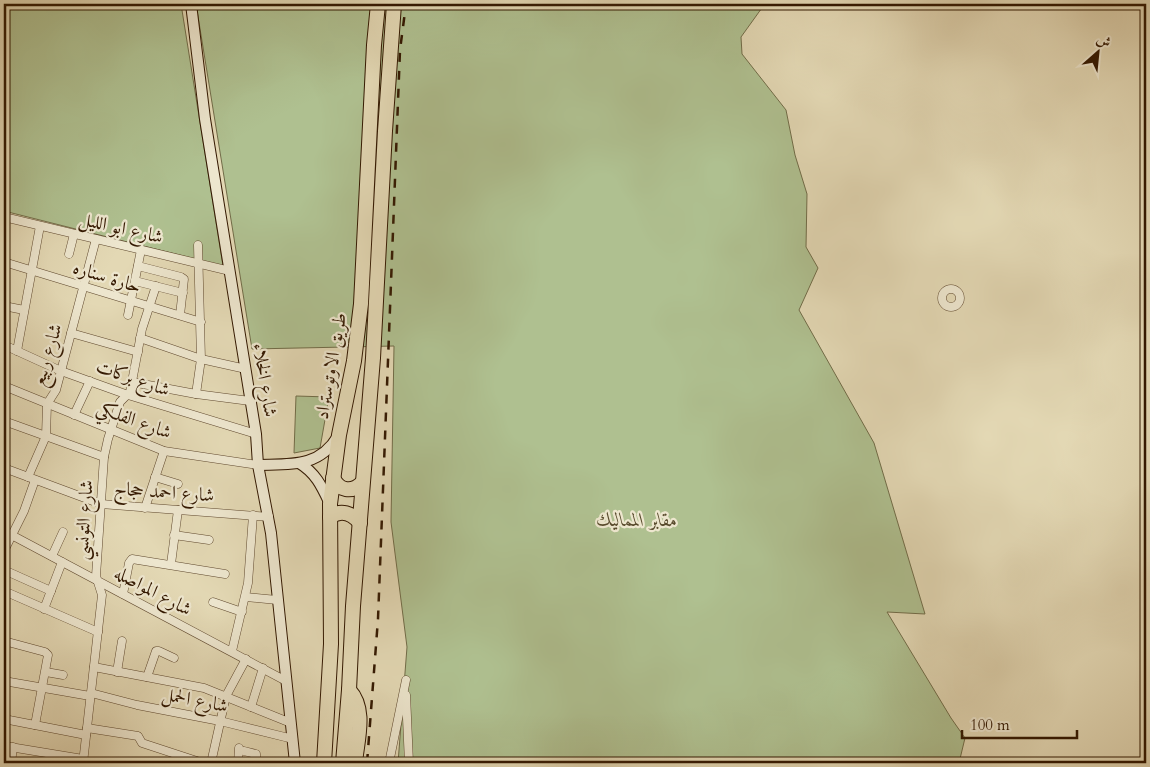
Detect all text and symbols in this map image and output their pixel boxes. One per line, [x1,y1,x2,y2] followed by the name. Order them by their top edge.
[1072,28,1122,78] north arrow
[1093,29,1114,53] text: ش
[76,206,166,252] street label: شارع ابو الليل
[70,254,144,300] street label: حارة سناره
[309,311,353,421] street label: طريق الاوتوستراد
[25,320,73,391] street label: شارع ربيع
[244,341,284,419] street label: شارع الخلاء
[92,353,173,405] street label: شارع بركات
[91,394,175,449] street label: شارع الفلكي
[113,476,215,512] street label: شارع احمد حجاج
[68,479,104,561] street label: شارع التونسي
[597,507,677,533] park label: مقابر المماليك
[109,560,196,624] street label: شارع المواصله
[159,681,230,721] street label: شارع الحمل
[962,707,1078,739] scale bar
[970,715,1010,735] text: 100 m

